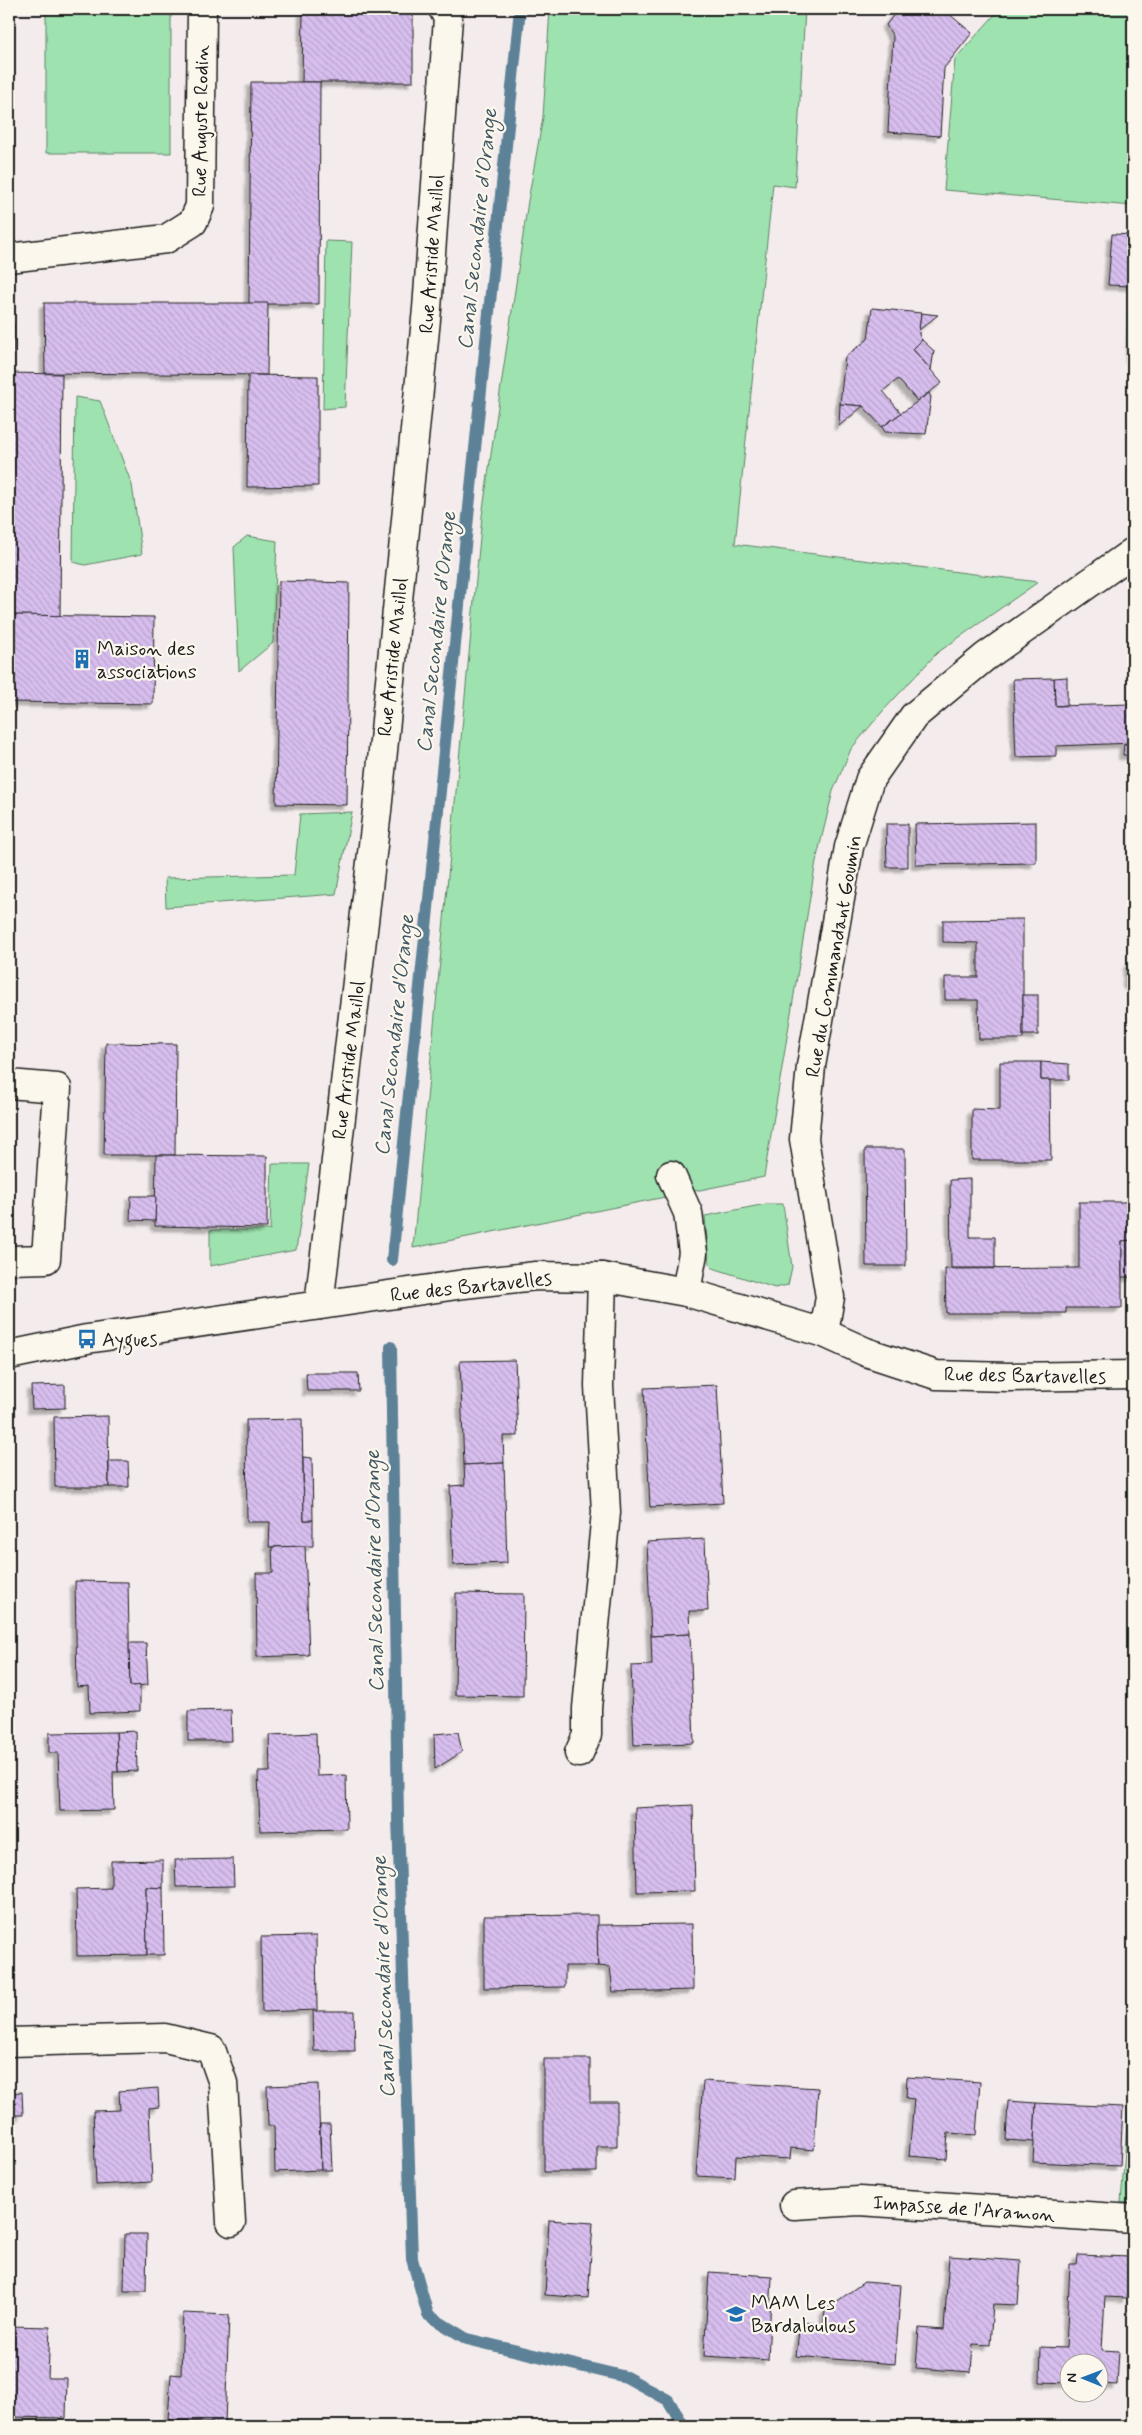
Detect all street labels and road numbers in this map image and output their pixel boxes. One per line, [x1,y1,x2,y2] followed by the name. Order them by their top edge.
[187,45,216,197] street label: Rue Auguste Rodin
[413,173,452,335] street label: Rue Aristide Maillol
[372,576,415,738] street label: Rue Aristide Maillol
[800,833,869,1080] street label: Rue du Commandant Goumin
[326,979,373,1141] street label: Rue Aristide Maillol
[389,1266,553,1309] street label: Rue des Bartavelles
[944,1362,1106,1391] street label: Rue des Bartavelles
[872,2190,1056,2229] street label: Impasse de l'Aramon

